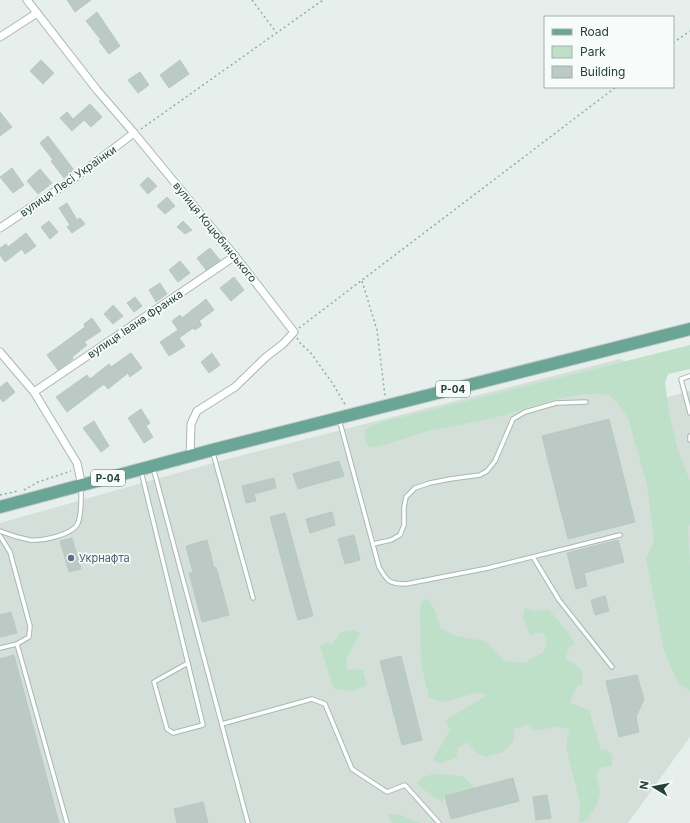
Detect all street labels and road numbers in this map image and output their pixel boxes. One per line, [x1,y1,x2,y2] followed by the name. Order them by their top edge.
[17,142,119,220] street label: вулиця Лесі Українки
[170,179,260,285] street label: вулиця Коцюбинського
[84,287,186,361] street label: вулиця Івана Франка
[436,381,470,397] road number: Р-04
[91,470,125,486] road number: Р-04

